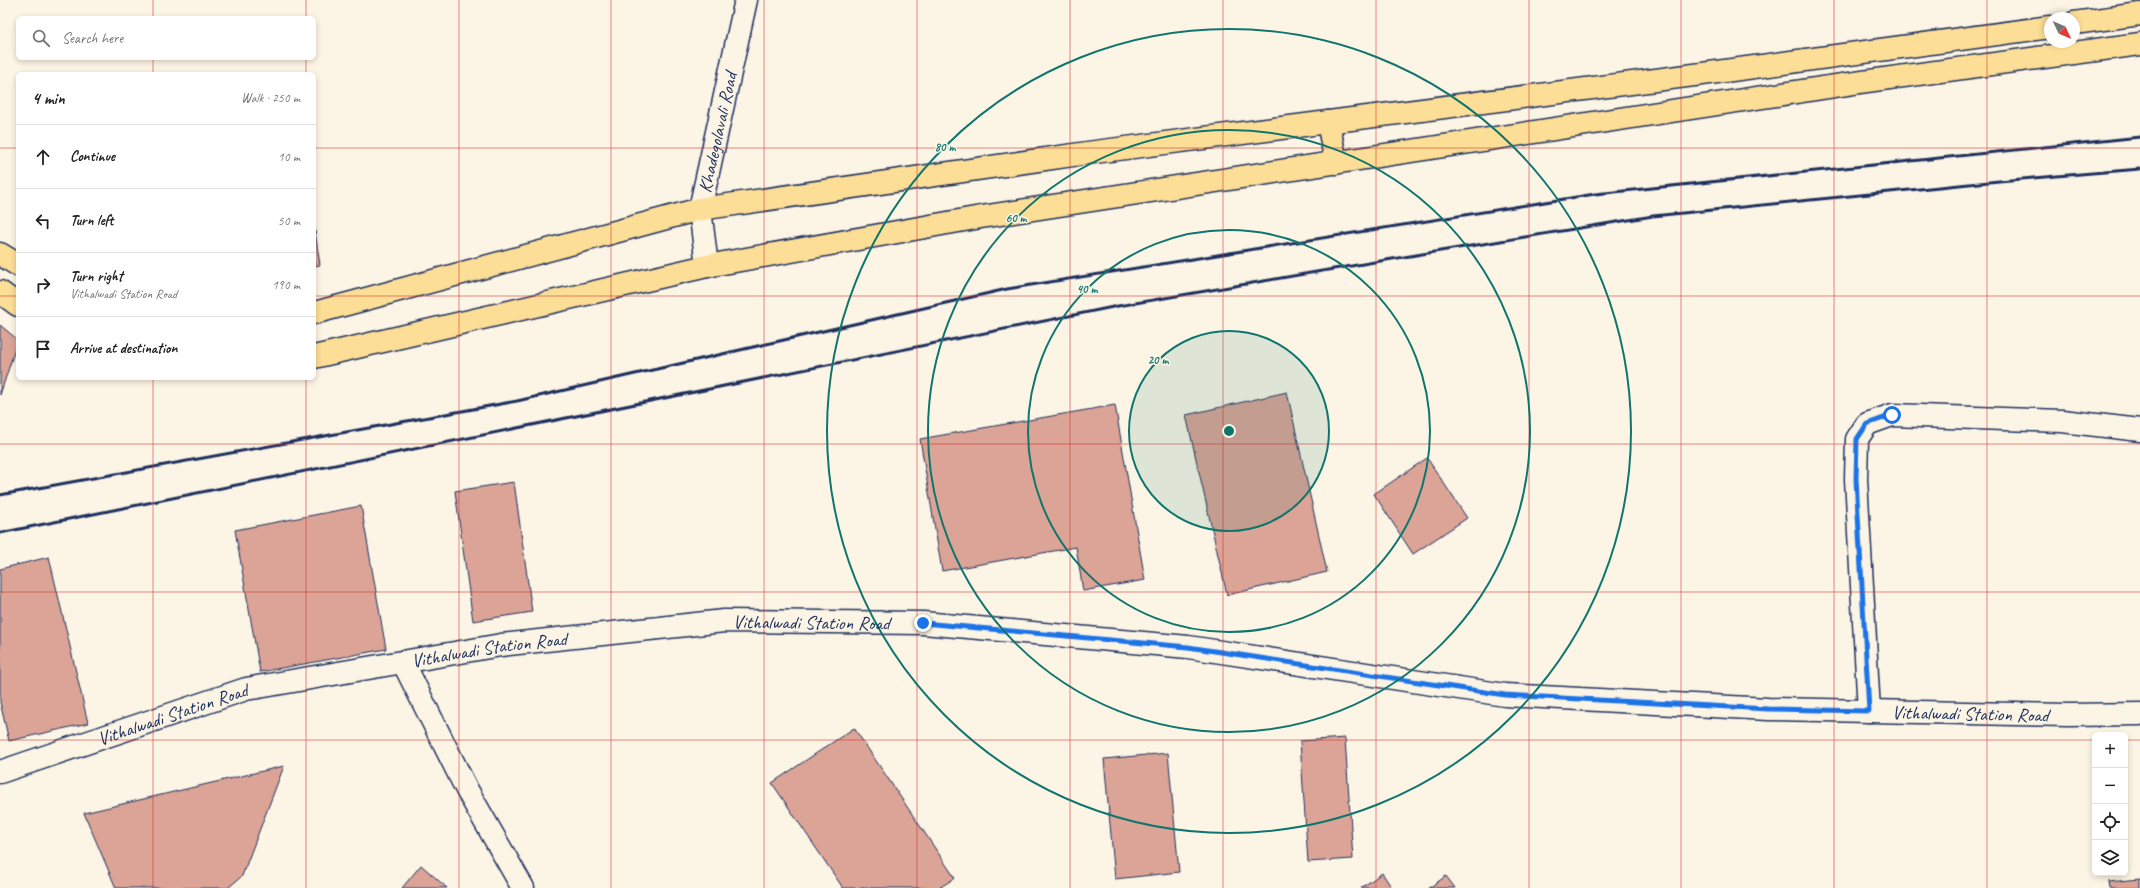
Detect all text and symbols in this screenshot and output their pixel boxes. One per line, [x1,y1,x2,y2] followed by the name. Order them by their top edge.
[2044,12,2080,48] north arrow
[16,16,316,60] search box
[30,27,52,49] icon: search
[62,29,123,48] text: Search here
[693,67,744,195] street label: Khadegolavali Road
[32,88,65,109] text: 4 min
[241,90,300,106] text: Walk · 250 m
[935,139,956,155] text: 80 m
[32,146,54,168] icon: ahead
[70,147,115,166] text: Continue
[278,149,300,165] text: 10 m
[32,210,54,232] icon: left
[1006,210,1028,226] text: 60 m
[70,211,113,230] text: Turn left
[278,213,300,229] text: 50 m
[70,267,123,286] text: Turn right
[32,274,54,296] icon: right
[272,277,300,293] text: 190 m
[1077,281,1098,297] text: 40 m
[70,286,177,302] text: Vithalwadi Station Road
[32,338,54,360] icon: arrive
[70,339,177,358] text: Arrive at destination
[1148,352,1169,368] text: 20 m
[1883,406,1901,424] route start
[1222,424,1236,438] centre of rings
[733,610,892,636] street label: Vithalwadi Station Road
[914,614,932,632] route end
[410,627,571,673] street label: Vithalwadi Station Road
[95,678,253,751] street label: Vithalwadi Station Road
[1892,700,2051,728] street label: Vithalwadi Station Road
[2092,732,2128,876] map controls
[2092,732,2128,768] button: +
[2092,768,2128,804] button: −
[2092,804,2128,840] button: locate
[2092,840,2128,876] button: layers

